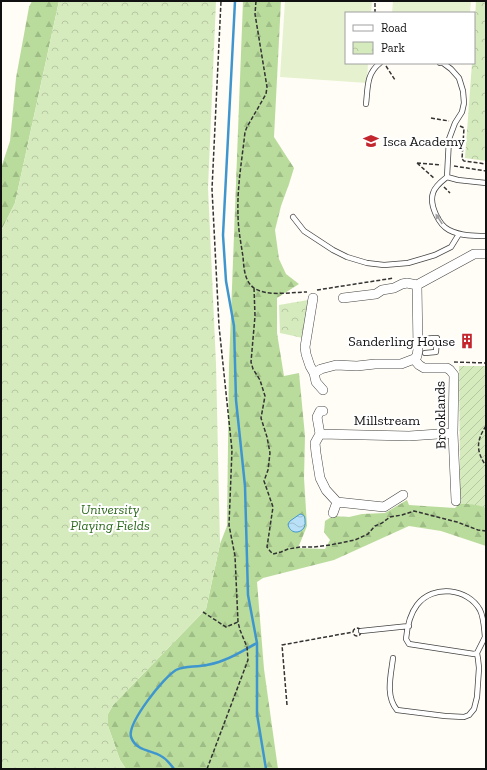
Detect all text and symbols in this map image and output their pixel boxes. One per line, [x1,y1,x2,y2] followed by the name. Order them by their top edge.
[345,12,475,64] legend
[381,21,407,35] text: Road
[381,41,406,55] text: Park
[362,132,380,150] school or university icon: Isca Academy
[383,133,466,150] place label: Isca Academy
[436,214,443,225] one-way arrow
[458,332,476,350] building icon: Sanderling House
[348,333,455,350] place label: Sanderling House
[431,381,450,449] street label: Brooklands
[354,412,420,429] street label: Millstream
[70,501,150,534] park label: University Playing Fields

